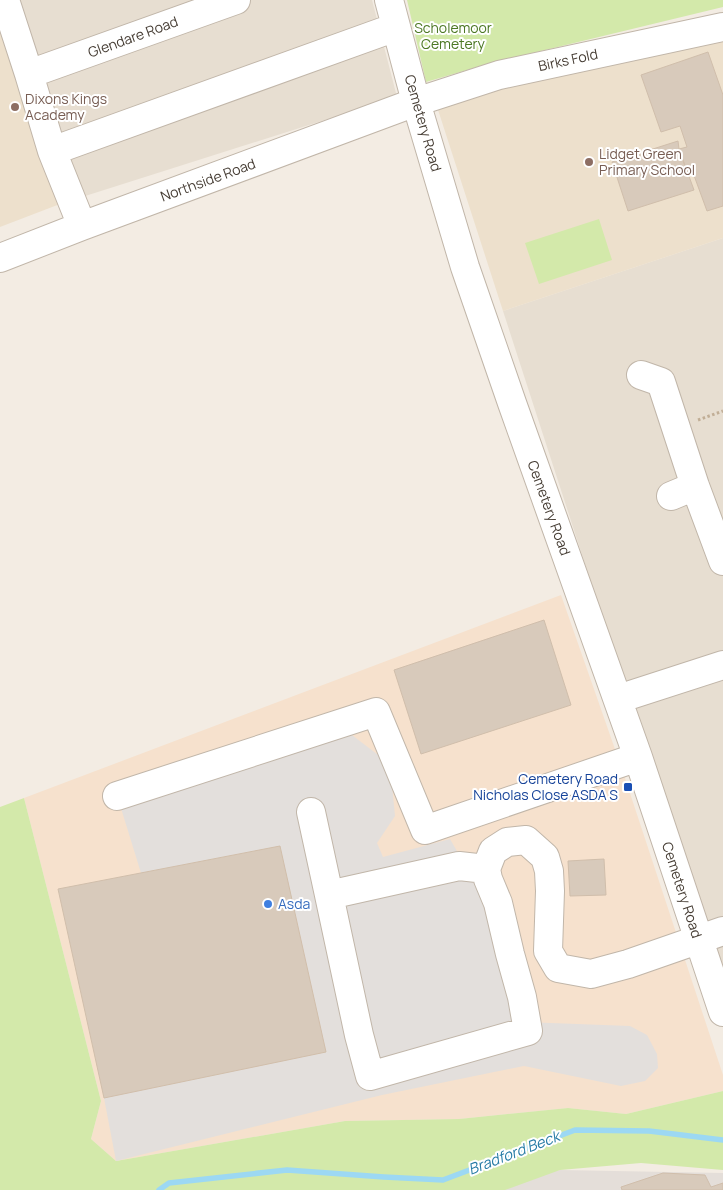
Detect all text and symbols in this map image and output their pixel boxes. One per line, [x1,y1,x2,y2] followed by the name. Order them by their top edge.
[85,11,180,62] street label: Glendare Road
[414,18,492,53] park label: Scholemoor Cemetery
[536,44,599,75] street label: Birks Fold
[401,72,446,173] street label: Cemetery Road
[25,89,107,124] place label: Dixons Kings Academy
[9,101,21,113] marker: Dixons Kings Academy
[599,144,695,179] place label: Lidget Green Primary School
[158,154,258,206] street label: Northside Road
[583,156,595,168] marker: Lidget Green Primary School
[523,458,575,558] street label: Cemetery Road
[473,769,618,804] place label: Cemetery Road Nicholas Close ASDA S
[622,781,634,793] marker: Cemetery Road Nicholas Close ASDA S
[658,839,707,940] street label: Cemetery Road
[278,894,310,913] place label: Asda
[262,898,274,910] marker: Asda
[465,1125,565,1180] water label: Bradford Beck

